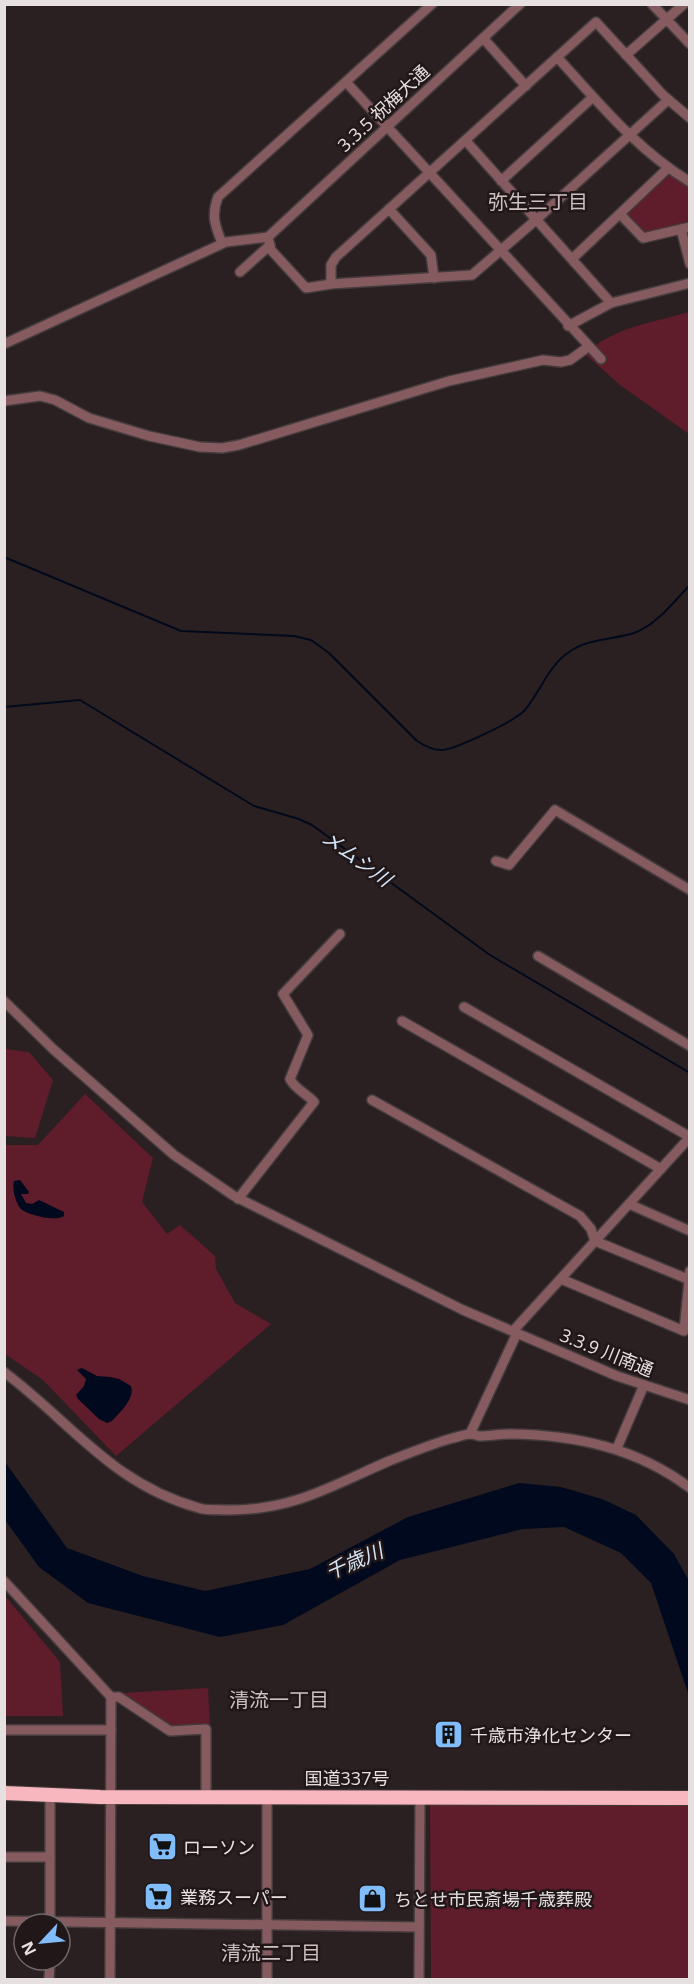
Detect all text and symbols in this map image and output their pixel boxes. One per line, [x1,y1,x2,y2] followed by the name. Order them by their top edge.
[332,59,434,157] street label: 3.3.5 祝梅大通
[488,188,588,215] district label: 弥生三丁目
[317,824,399,894] water label: メムシ川
[557,1322,657,1382] street label: 3.3.9 川南通
[321,1536,389,1585] water label: 千歳川
[229,1686,329,1713] district label: 清流一丁目
[433,1719,465,1751] building icon: 千歳市浄化センター
[470,1723,632,1747] place label: 千歳市浄化センター
[305,1766,389,1790] street label: 国道337号
[146,1831,178,1863] supermarket icon: ローソン
[183,1835,255,1859] place label: ローソン
[143,1881,175,1913] supermarket icon: 業務スーパー
[357,1883,389,1915] shop icon: ちとせ市民斎場千歳葬殿
[180,1885,288,1909] place label: 業務スーパー
[394,1887,592,1911] place label: ちとせ市民斎場千歳葬殿
[12,1912,72,1972] north arrow
[16,1938,41,1959] text: N
[221,1939,321,1966] district label: 清流二丁目

